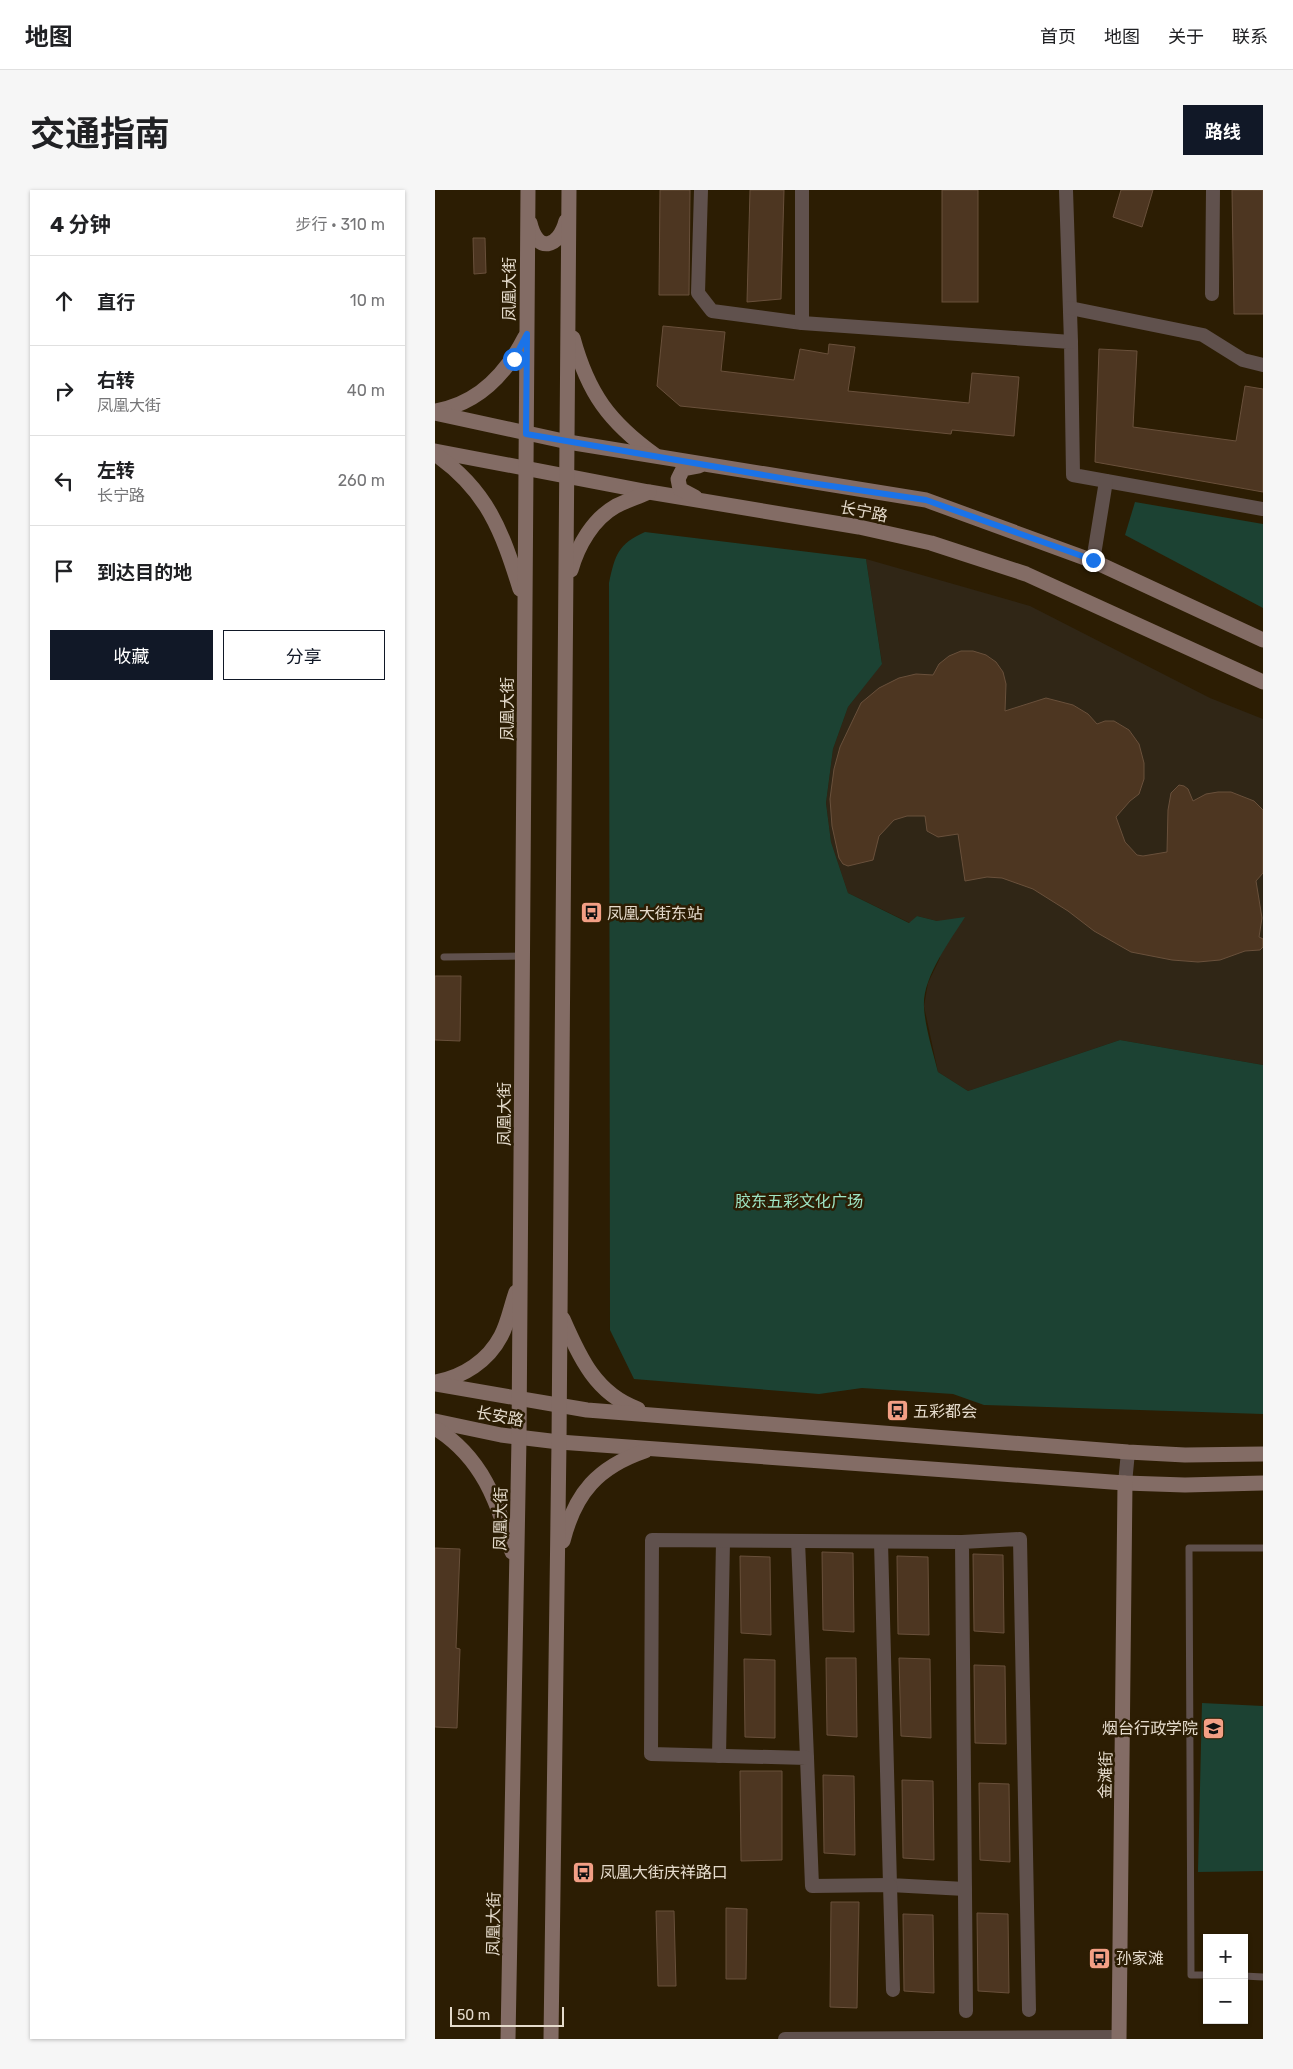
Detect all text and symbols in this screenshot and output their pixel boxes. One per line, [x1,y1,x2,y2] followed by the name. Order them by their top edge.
[25,23,73,51] text: 地图
[1040,26,1076,48] text: 首页
[1104,26,1140,48] text: 地图
[1168,26,1204,48] text: 关于
[1232,26,1268,48] text: 联系
[1183,105,1263,155] button: 路线
[30,113,170,155] text: 交通指南
[50,212,111,237] text: 4 分钟
[295,215,385,234] text: 步行 · 310 m
[500,257,519,321] street label: 凤凰大街
[50,287,78,315] icon: ahead
[97,291,135,314] text: 直行
[350,291,385,310] text: 10 m
[503,348,526,371] route start
[97,369,135,392] text: 右转
[50,377,78,405] icon: right
[347,381,385,400] text: 40 m
[97,396,161,415] text: 凤凰大街
[97,459,135,482] text: 左转
[50,467,78,495] icon: left
[338,471,385,490] text: 260 m
[97,486,145,505] text: 长宁路
[839,498,889,525] street label: 长宁路
[1082,549,1105,572] route end
[50,557,78,585] icon: arrive
[97,561,192,584] text: 到达目的地
[50,630,213,680] button: 收藏
[223,630,385,680] button: 分享
[498,677,517,741] street label: 凤凰大街
[579,901,603,925] bus stop icon: 凤凰大街东站
[607,904,703,923] place label: 凤凰大街东站
[495,1082,514,1146] street label: 凤凰大街
[735,1192,863,1211] park label: 胶东五彩文化广场
[885,1399,909,1423] bus stop icon: 五彩都会
[913,1402,977,1421] place label: 五彩都会
[475,1403,525,1430] street label: 长安路
[490,1487,511,1551] street label: 凤凰大街
[1202,1716,1226,1740] school or university icon: 烟台行政学院
[1102,1719,1198,1738] place label: 烟台行政学院
[1096,1751,1115,1799] street label: 金滩街
[572,1860,596,1884] bus stop icon: 凤凰大街庆祥路口
[600,1863,728,1882] place label: 凤凰大街庆祥路口
[483,1892,504,1956] street label: 凤凰大街
[1203,1934,1248,2024] map controls
[1203,1934,1248,1979] button: +
[1088,1946,1112,1970] bus stop icon: 孙家滩
[1116,1949,1164,1968] place label: 孙家滩
[1203,1979,1248,2024] button: −
[450,2004,564,2027] scale bar
[457,2007,490,2024] text: 50 m

